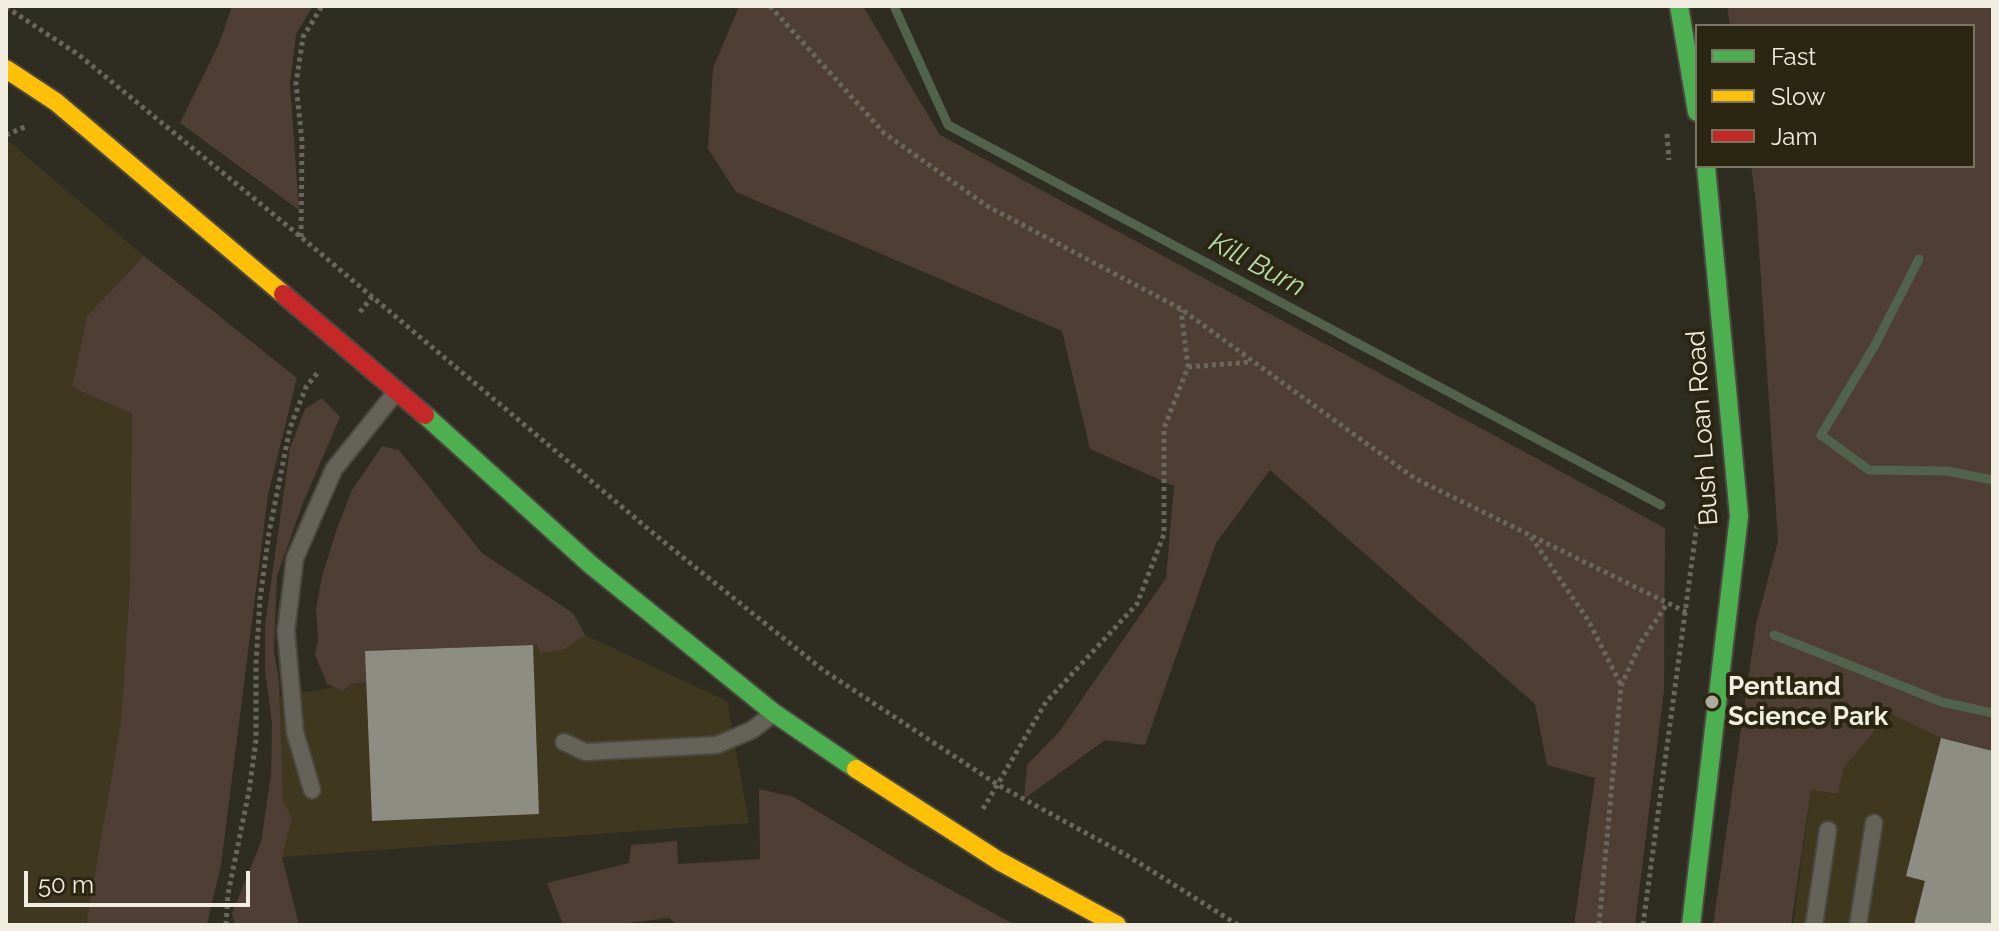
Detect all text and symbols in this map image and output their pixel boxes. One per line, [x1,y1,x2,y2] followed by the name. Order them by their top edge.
[1695,24,1975,168] legend
[1771,42,1816,71] text: Fast
[1771,82,1825,111] text: Slow
[1771,122,1817,151] text: Jam
[1203,226,1311,304] water label: Kill Burn
[1681,329,1725,527] street label: Bush Loan Road
[1728,671,1888,732] place label: Pentland Science Park
[1703,693,1721,711] marker: Pentland Science Park
[28,855,254,905] scale bar
[38,870,94,899] text: 50 m

